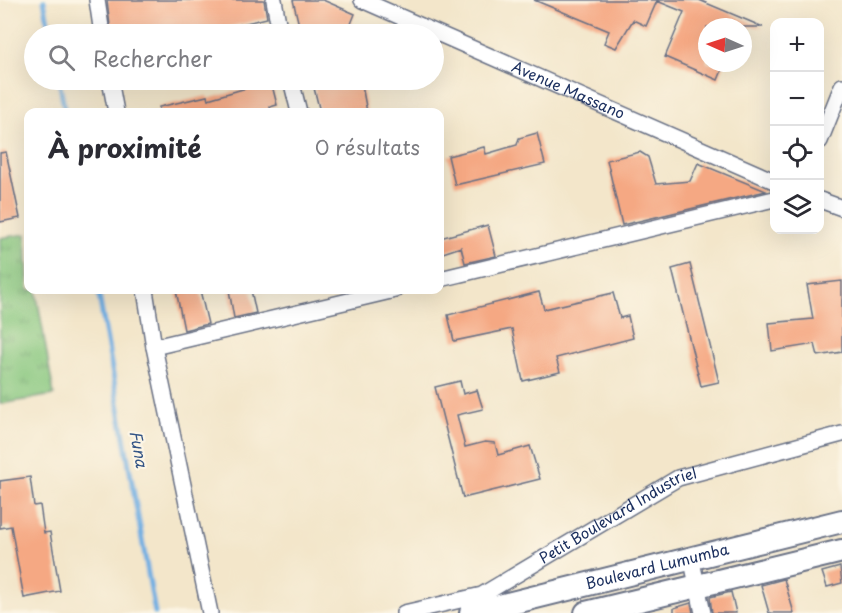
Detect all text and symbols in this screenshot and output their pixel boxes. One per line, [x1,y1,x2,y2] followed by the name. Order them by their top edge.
[698,18,752,72] north arrow
[770,18,824,234] map controls
[770,18,824,72] button: +
[24,24,444,90] search box
[45,41,78,74] icon: search
[93,41,212,74] text: Rechercher
[508,54,629,124] street label: Avenue Massano
[770,72,824,126] button: −
[770,126,824,180] button: locate
[48,128,202,167] text: À proximité
[315,132,420,162] text: 0 résultats
[770,180,824,234] button: layers
[125,428,155,470] water label: Funa
[534,460,699,568] street label: Petit Boulevard Industriel
[583,536,732,594] street label: Boulevard Lumumba

